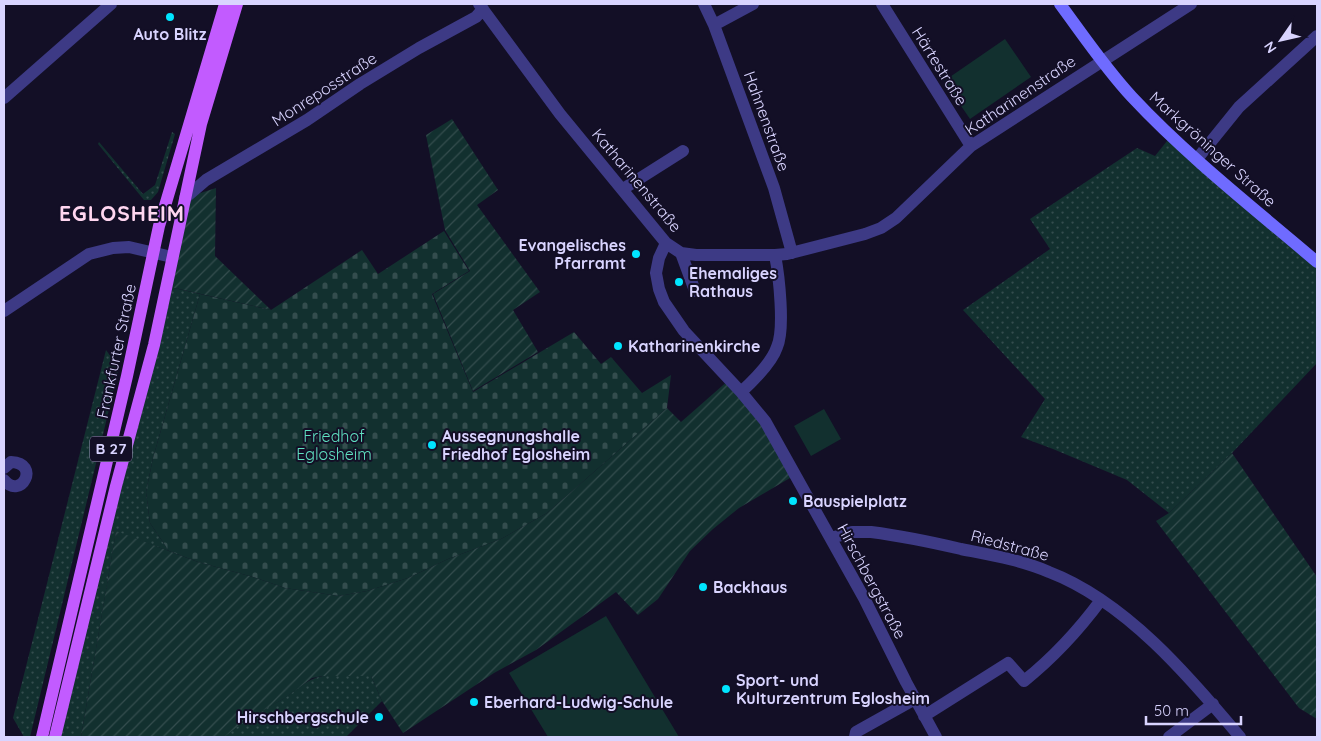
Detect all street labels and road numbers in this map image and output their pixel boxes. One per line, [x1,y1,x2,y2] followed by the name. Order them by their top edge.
[908,23,972,109] street label: Härtestraße
[268,48,380,130] street label: Monreposstraße
[961,51,1079,139] street label: Katharinenstraße
[740,68,794,174] street label: Hahnenstraße
[1146,87,1280,211] street label: Markgröninger Straße
[588,124,686,236] street label: Katharinenstraße
[92,282,140,420] street label: Frankfurter Straße
[90,436,132,462] road number: B 27
[833,520,911,642] street label: Hirschbergstraße
[969,525,1051,565] street label: Riedstraße

